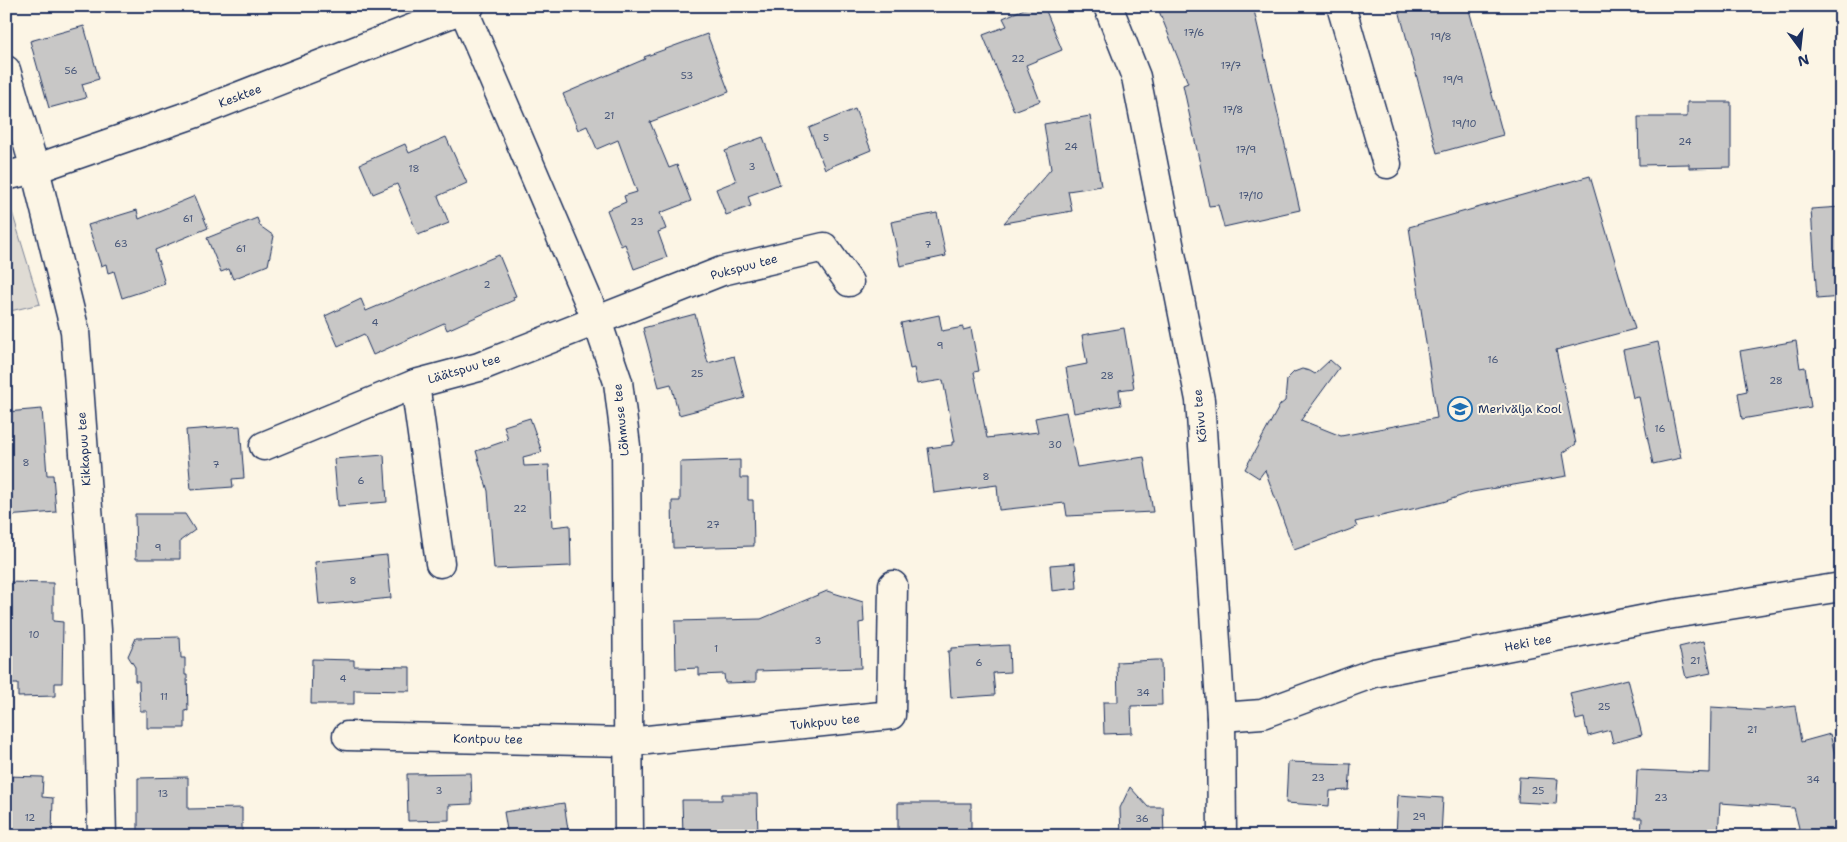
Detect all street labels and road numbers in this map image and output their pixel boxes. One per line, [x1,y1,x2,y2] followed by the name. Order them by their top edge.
[216,80,264,111] street label: Kesktee
[709,250,780,284] street label: Pukspuu tee
[426,350,502,388] street label: Läätspuu tee
[609,383,633,457] street label: Lõhmuse tee
[1189,388,1211,444] street label: Kõivu tee
[73,411,95,487] street label: Kikkapuu tee
[1503,631,1553,655] street label: Heki tee
[789,710,861,734] street label: Tuhkpuu tee
[453,730,523,748] street label: Kontpuu tee

